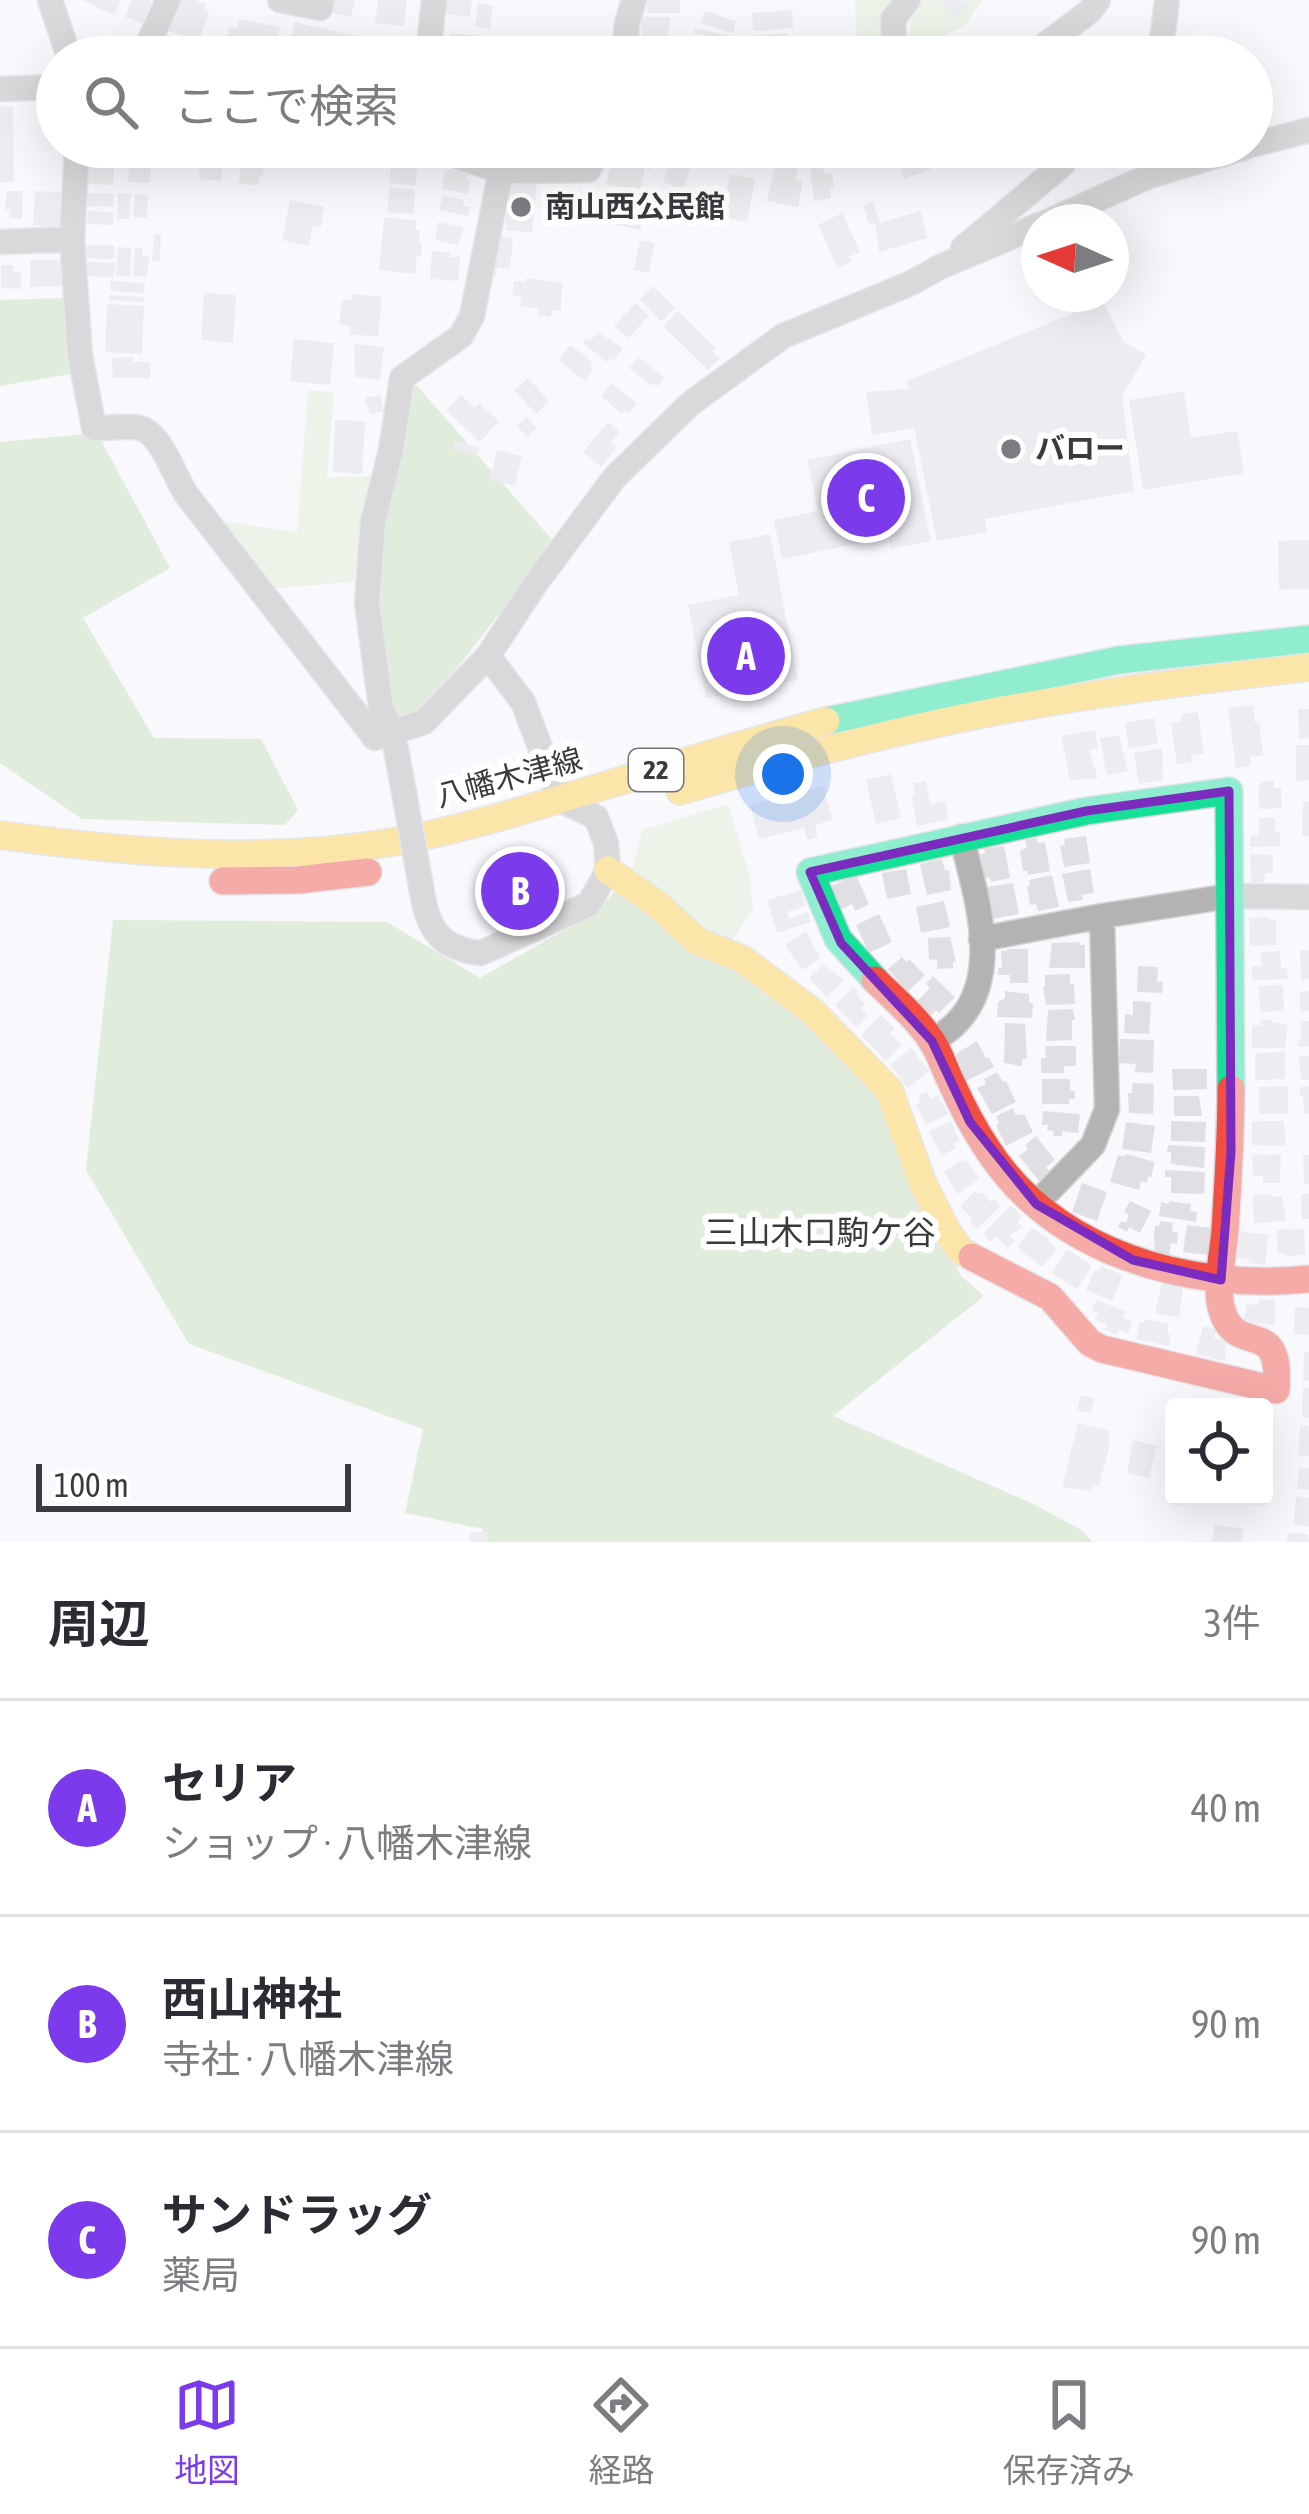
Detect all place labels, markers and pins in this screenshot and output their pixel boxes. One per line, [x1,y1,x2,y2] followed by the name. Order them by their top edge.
[545,189,725,223] place label: 南山西公民館
[508,194,534,220] marker: 南山西公民館
[1035,431,1125,465] place label: バロー
[998,436,1024,462] marker: バロー
[827,453,905,543] pin: C
[707,611,785,701] pin: A
[481,846,559,936] pin: B

